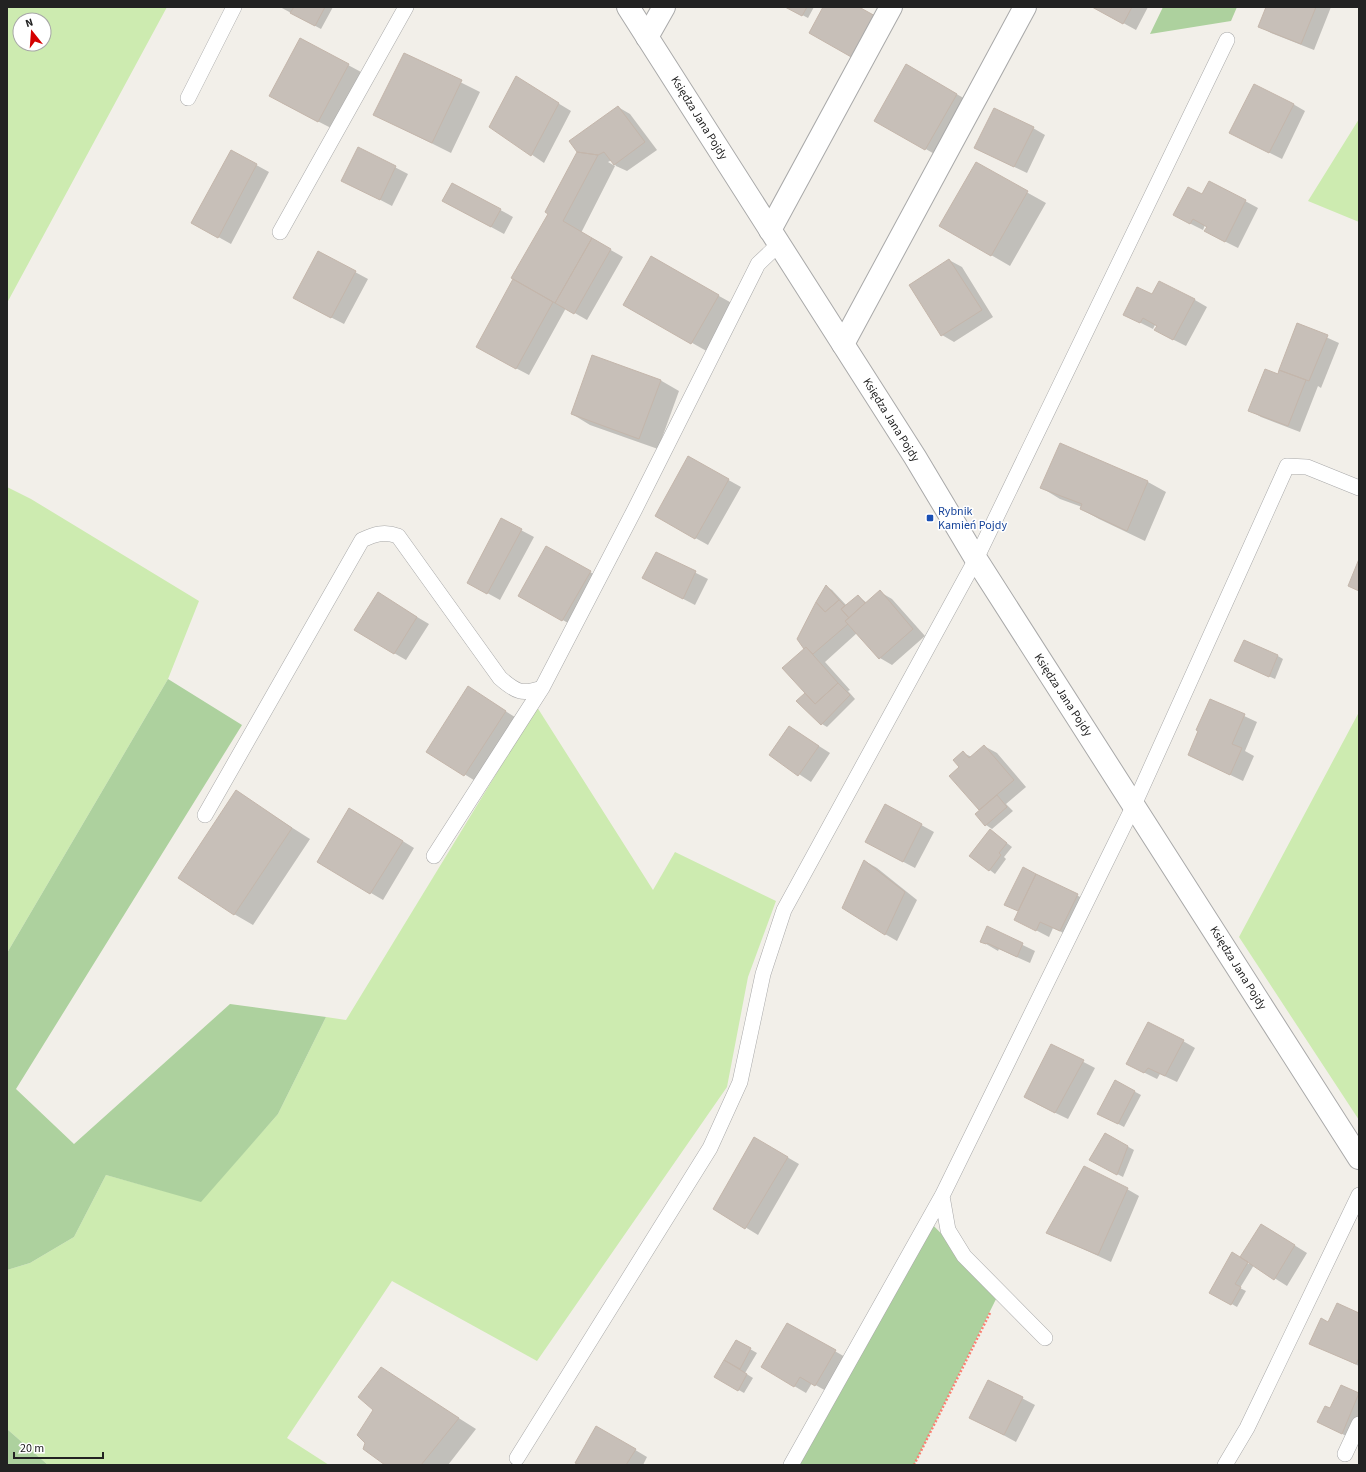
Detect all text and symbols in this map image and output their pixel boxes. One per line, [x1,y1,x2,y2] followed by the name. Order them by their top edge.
[12,12,52,52] north arrow
[24,15,35,31] text: N
[666,73,732,163] street label: Księdza Jana Pojdy
[858,375,924,465] street label: Księdza Jana Pojdy
[938,503,1007,534] place label: Rybnik Kamień Pojdy
[925,513,935,523] marker: Rybnik Kamień Pojdy
[1030,650,1096,740] street label: Księdza Jana Pojdy
[1205,923,1271,1013] street label: Księdza Jana Pojdy
[14,1434,103,1460] scale bar
[20,1440,44,1457] text: 20 m

